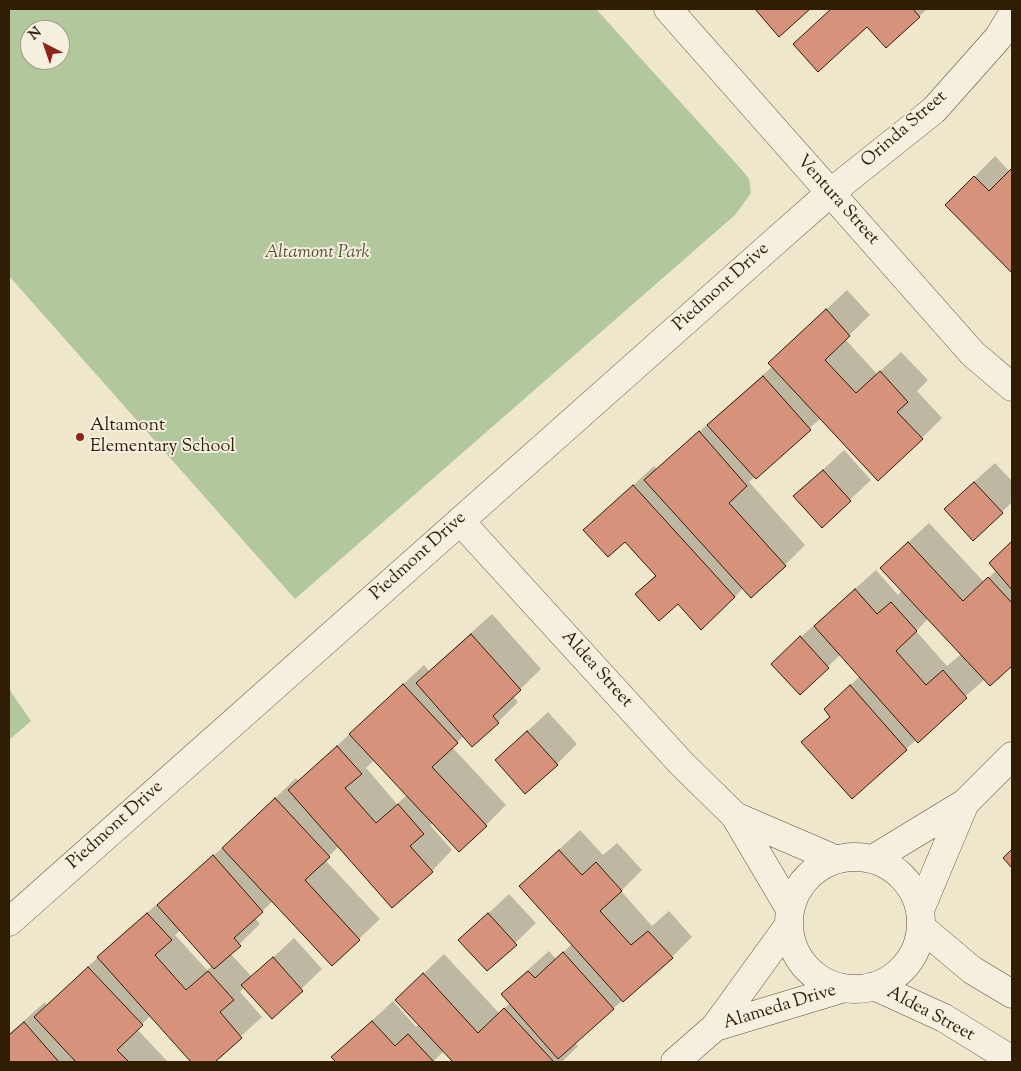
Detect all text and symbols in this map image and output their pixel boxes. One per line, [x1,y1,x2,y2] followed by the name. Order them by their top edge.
[20,20,70,70] north arrow
[25,23,47,46] text: N
[858,87,952,173] street label: Orinda Street
[791,152,883,250] street label: Ventura Street
[670,239,774,337] street label: Piedmont Drive
[264,243,370,265] park label: Altamont Park
[90,416,235,458] place label: Altamont Elementary School
[74,431,86,443] marker: Altamont Elementary School
[367,508,471,606] street label: Piedmont Drive
[556,627,636,713] street label: Aldea Street
[64,777,168,875] street label: Piedmont Drive
[721,981,839,1035] street label: Alameda Drive
[882,983,978,1047] street label: Aldea Street

